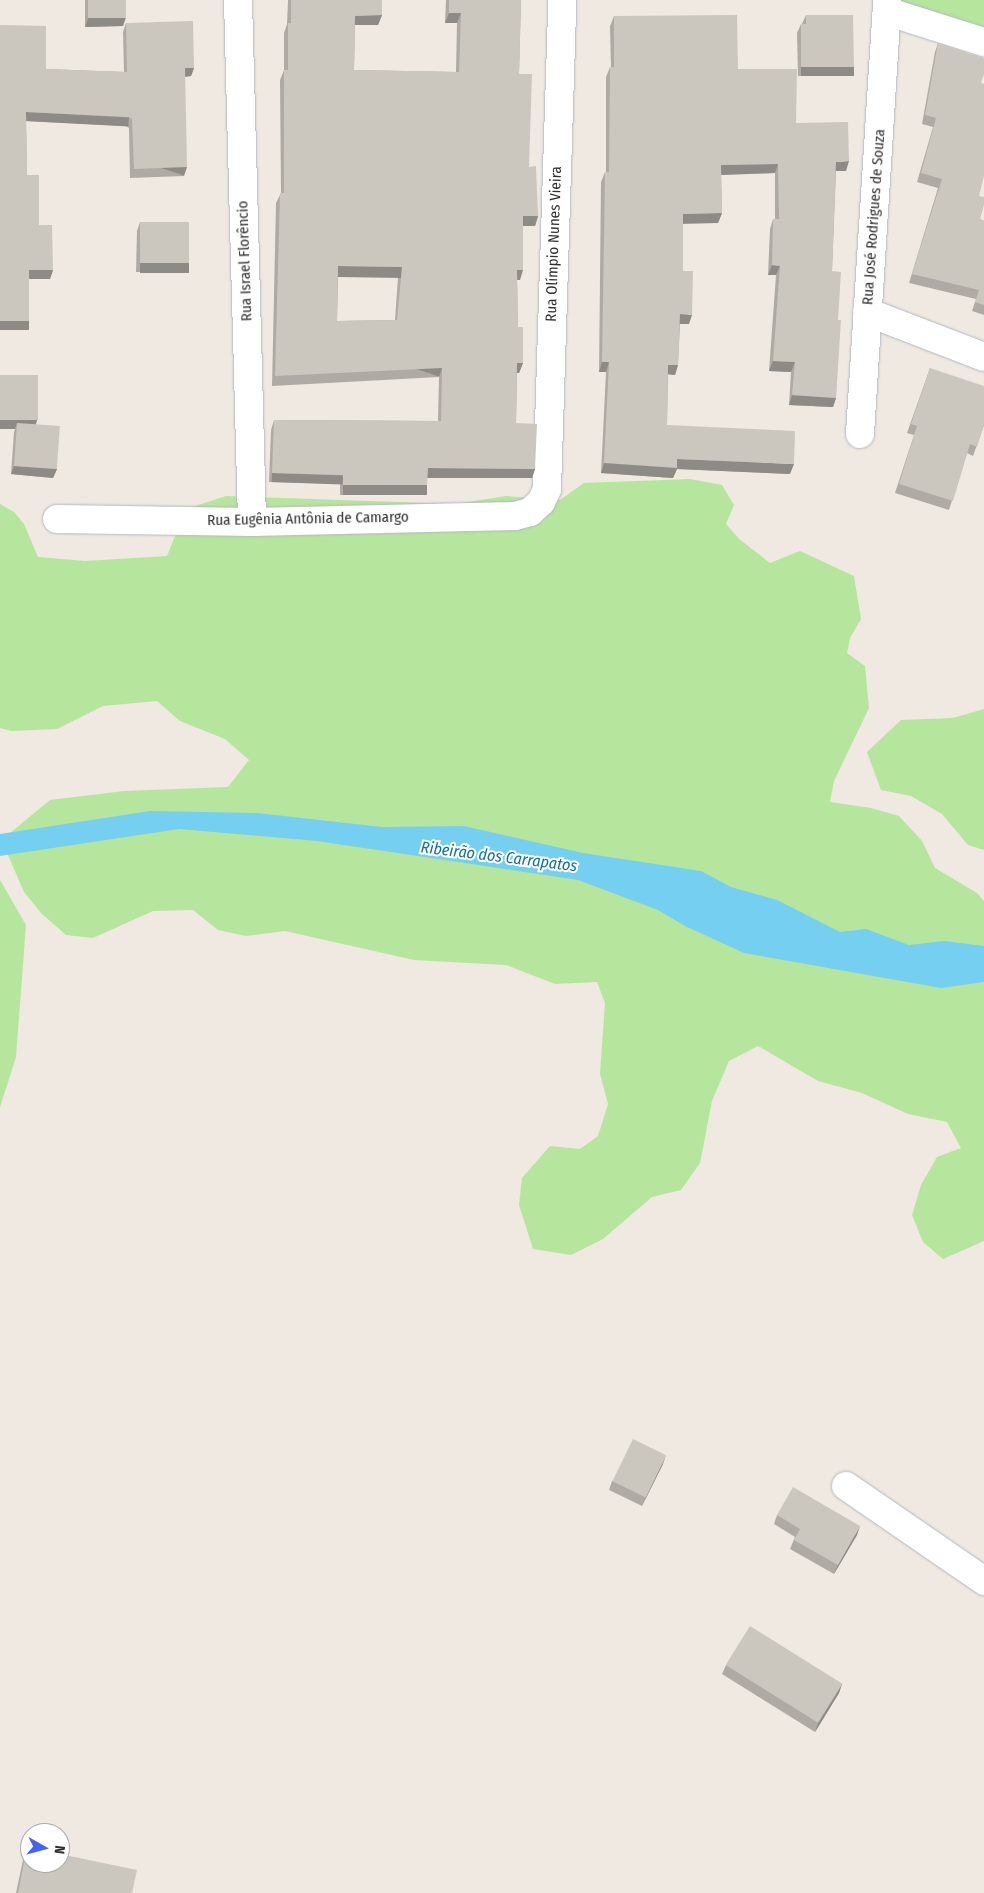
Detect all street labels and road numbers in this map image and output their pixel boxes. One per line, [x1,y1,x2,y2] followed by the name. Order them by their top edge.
[859,128,889,306] street label: Rua José Rodrigues de Souza
[542,166,566,322] street label: Rua Olímpio Nunes Vieira
[234,200,256,322] street label: Rua Israel Florêncio
[207,508,409,530] street label: Rua Eugênia Antônia de Camargo

